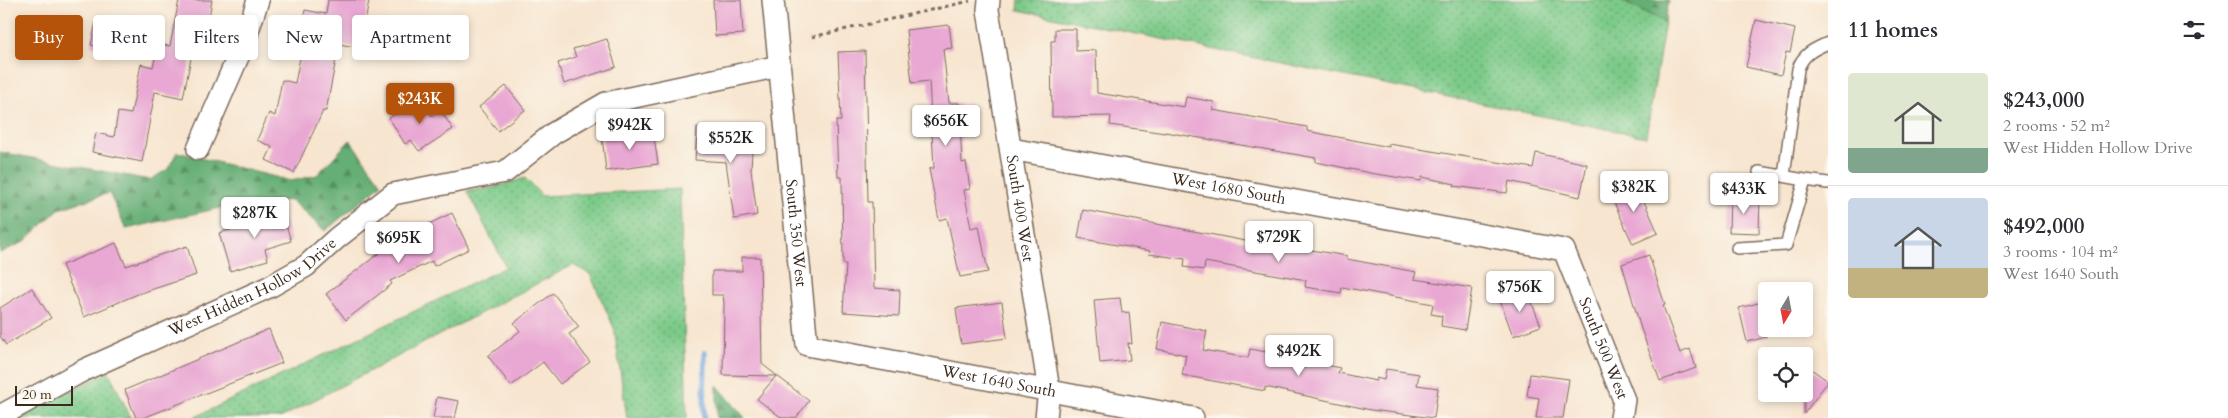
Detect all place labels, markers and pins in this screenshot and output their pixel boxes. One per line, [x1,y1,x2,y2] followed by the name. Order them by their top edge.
[385,82,455,125] pin: $243K
[911,104,981,147] pin: $656K
[595,108,665,151] pin: $942K
[696,121,766,164] pin: $552K
[1599,170,1669,213] pin: $382K
[1709,172,1779,215] pin: $433K
[220,196,290,239] pin: $287K
[1244,220,1314,263] pin: $729K
[364,222,434,264] pin: $695K
[1485,270,1555,313] pin: $756K
[1264,334,1334,377] pin: $492K

